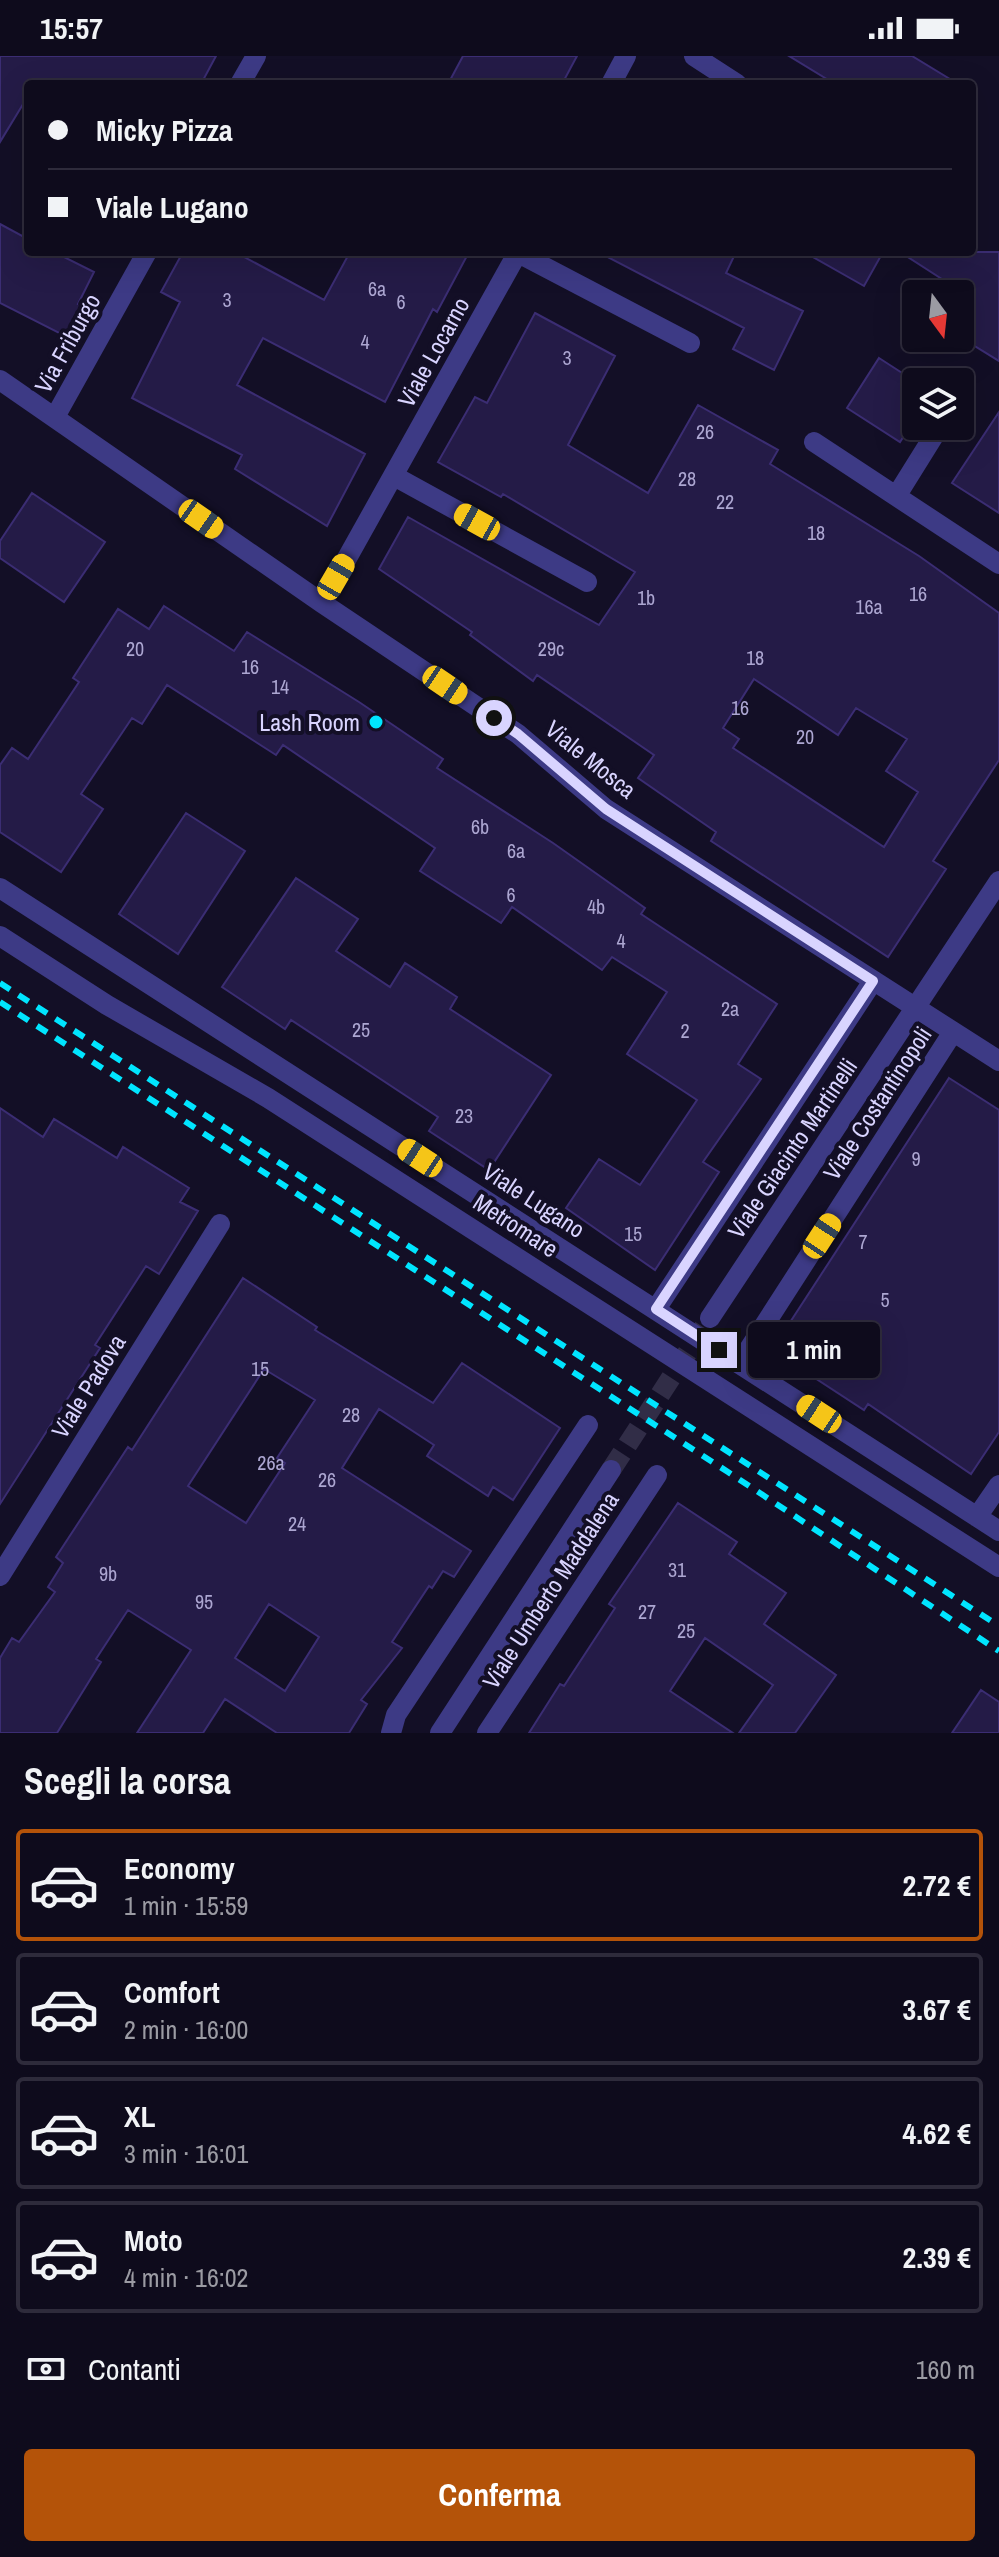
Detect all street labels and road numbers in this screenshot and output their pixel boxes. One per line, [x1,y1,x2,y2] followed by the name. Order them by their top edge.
[27,288,107,398] street label: Via Friburgo
[390,291,476,413] street label: Viale Locarno
[539,713,643,805] street label: Viale Mosca
[815,1020,939,1186] street label: Viale Costantinopoli
[720,1052,864,1244] street label: Viale Giacinto Martinelli
[477,1155,591,1245] street label: Viale Lugano
[467,1186,565,1264] street label: Metromare
[43,1328,133,1444] street label: Viale Padova
[474,1486,626,1694] street label: Viale Umberto Maddalena

